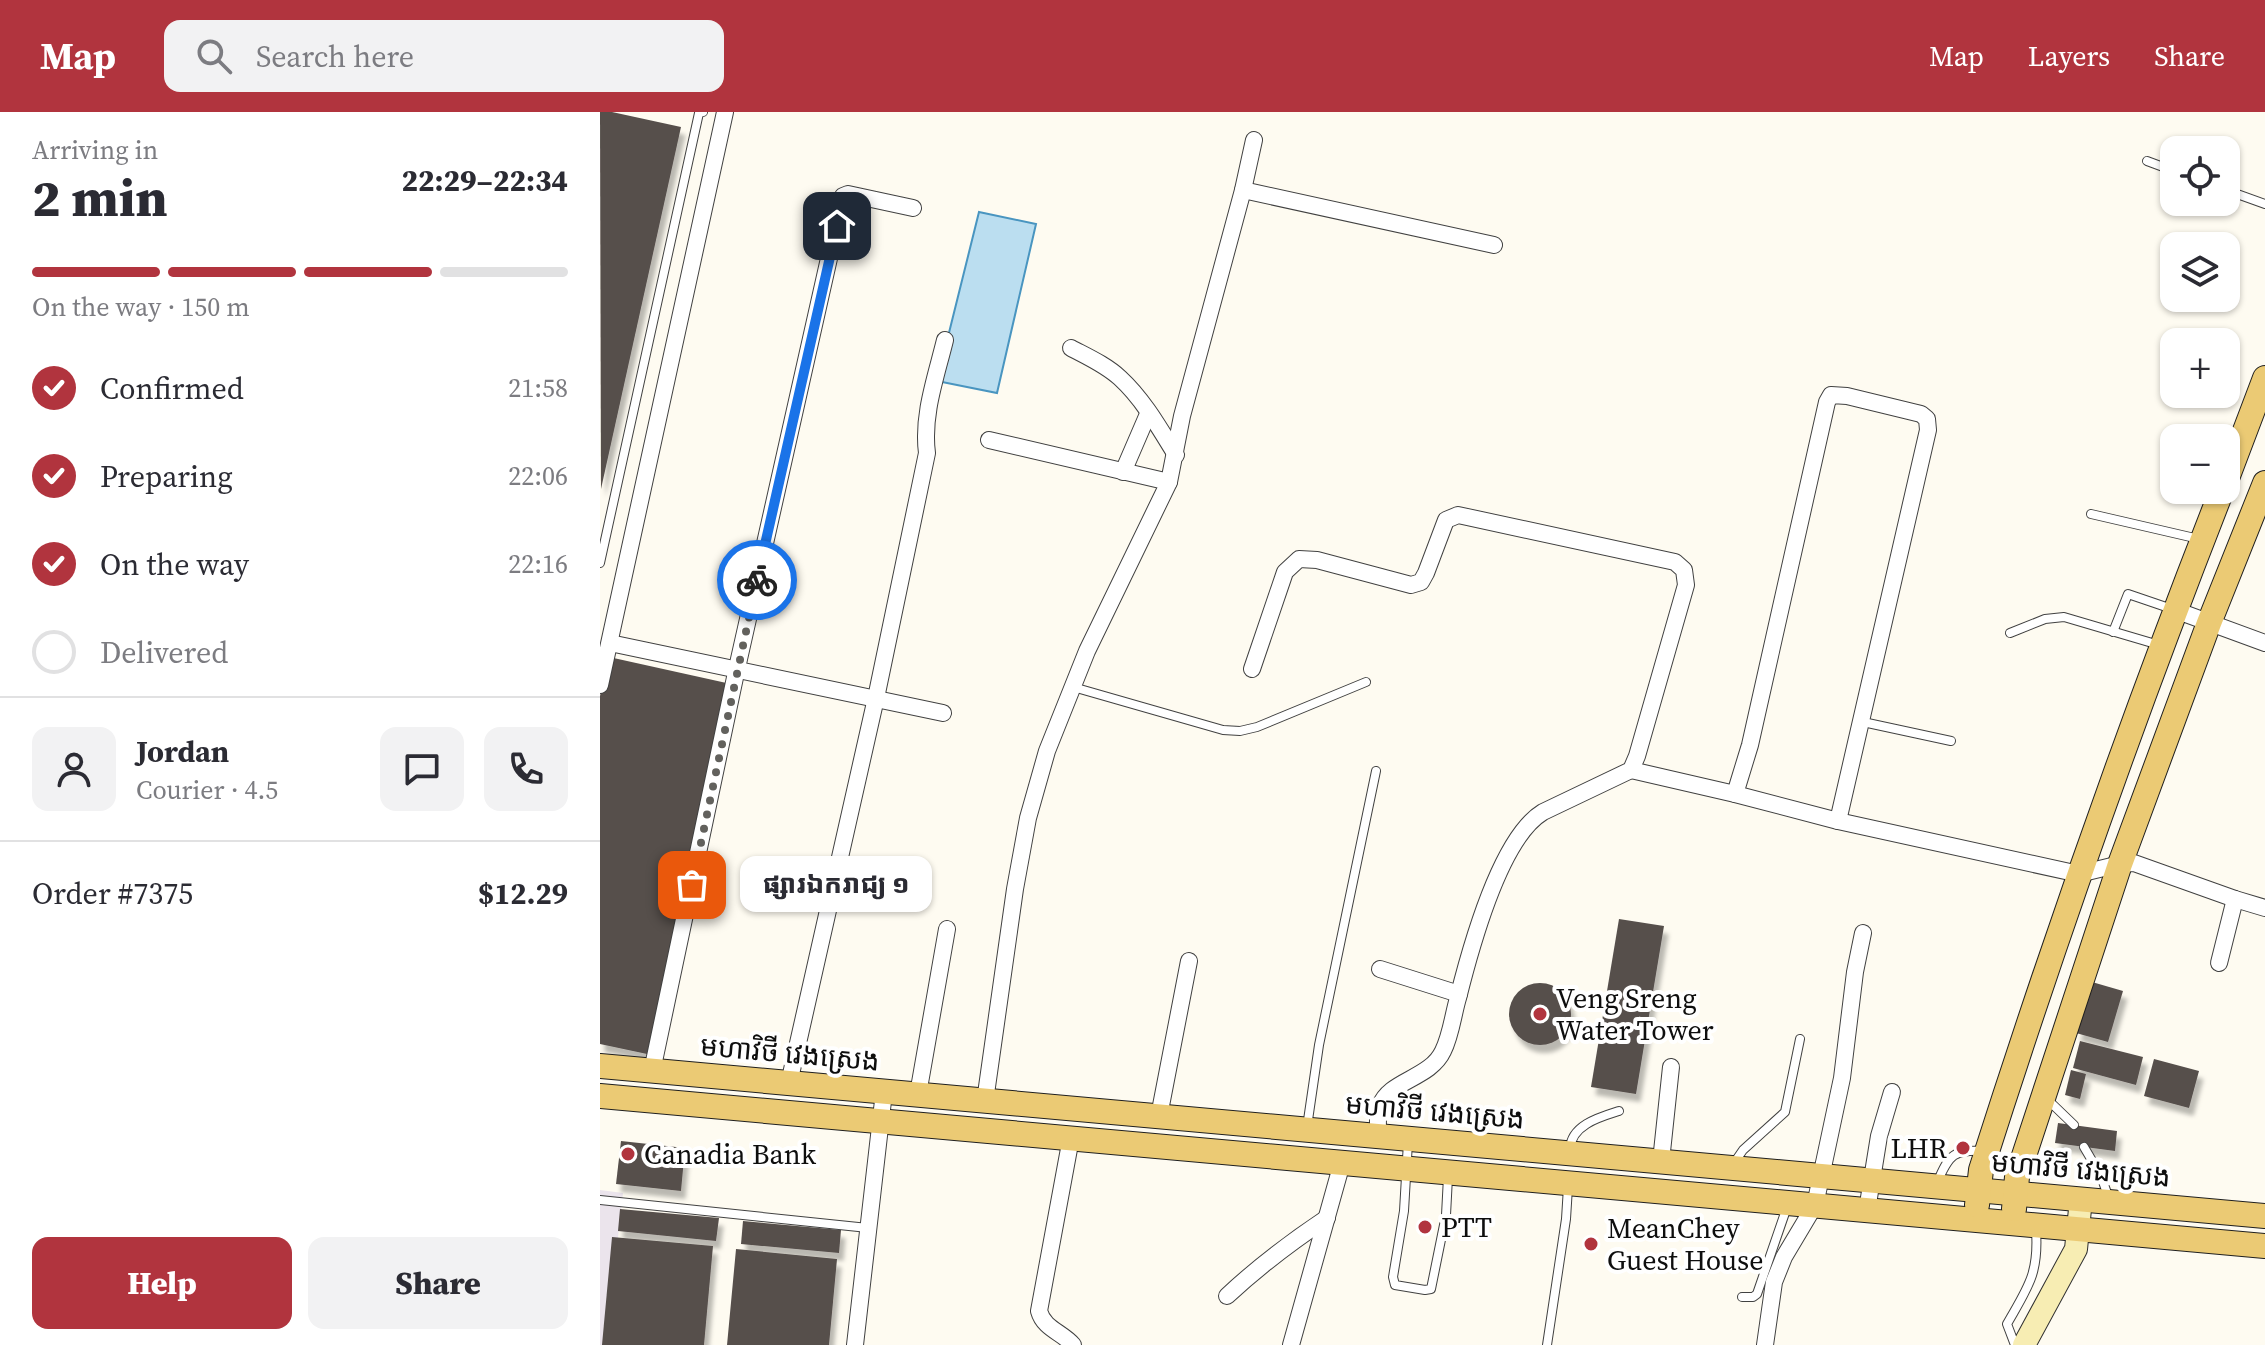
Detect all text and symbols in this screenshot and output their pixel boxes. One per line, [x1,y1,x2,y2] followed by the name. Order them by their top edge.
[164,20,724,92] search box
[40,30,116,82] text: Map
[192,34,236,78] icon: search
[256,36,414,77] text: Search here
[1929,37,1984,75] text: Map
[2028,37,2110,75] text: Layers
[2154,37,2225,75] text: Share
[32,132,158,168] text: Arriving in
[2160,136,2240,504] map controls
[2160,136,2240,216] button: locate
[401,160,568,201] text: 22:29–22:34
[32,162,168,233] text: 2 min
[803,192,871,260] pin
[815,204,859,248] icon: home
[2160,232,2240,312] button: layers
[32,289,250,325] text: On the way · 150 m
[2160,328,2240,408] button: +
[32,366,76,410] icon: check
[100,368,244,409] text: Confirmed
[508,370,568,406] text: 21:58
[2160,424,2240,504] button: −
[32,454,76,498] icon: check
[100,456,233,497] text: Preparing
[508,458,568,494] text: 22:06
[717,540,797,620] courier
[32,542,76,586] icon: check
[100,544,249,585] text: On the way
[508,546,568,582] text: 22:16
[735,558,779,602] icon: bike
[100,632,228,673] text: Delivered
[32,727,116,811] button: person
[380,727,464,811] button: chat
[484,727,568,811] button: phone
[136,731,229,772] text: Jordan
[136,772,278,808] text: Courier · 4.5
[658,851,726,919] pin
[740,857,932,913] callout: ផ្សារឯករាជ្យ ១
[670,863,714,907] icon: bag
[762,866,910,902] text: ផ្សារឯករាជ្យ ១
[32,873,193,914] text: Order #7375
[478,873,568,914] text: $12.29
[1556,979,1714,1049] place label: Veng Sreng Water Tower
[1531,1005,1549,1023] marker: Veng Sreng Water Tower
[699,1026,881,1080] street label: មហាវិថី វេងស្រេង
[1344,1084,1526,1138] street label: មហាវិថី វេងស្រេង
[1891,1129,1947,1167] place label: LHR
[644,1135,817,1173] place label: Canadia Bank
[1954,1139,1972,1157] marker: LHR
[1990,1142,2172,1196] street label: មហាវិថី វេងស្រេង
[619,1145,637,1163] marker: Canadia Bank
[1441,1208,1492,1246] place label: PTT
[1607,1209,1764,1279] place label: MeanChey Guest House
[1416,1218,1434,1236] marker: PTT
[1582,1235,1600,1253] marker: MeanChey Guest House
[32,1237,292,1329] button: Help
[308,1237,568,1329] button: Share

